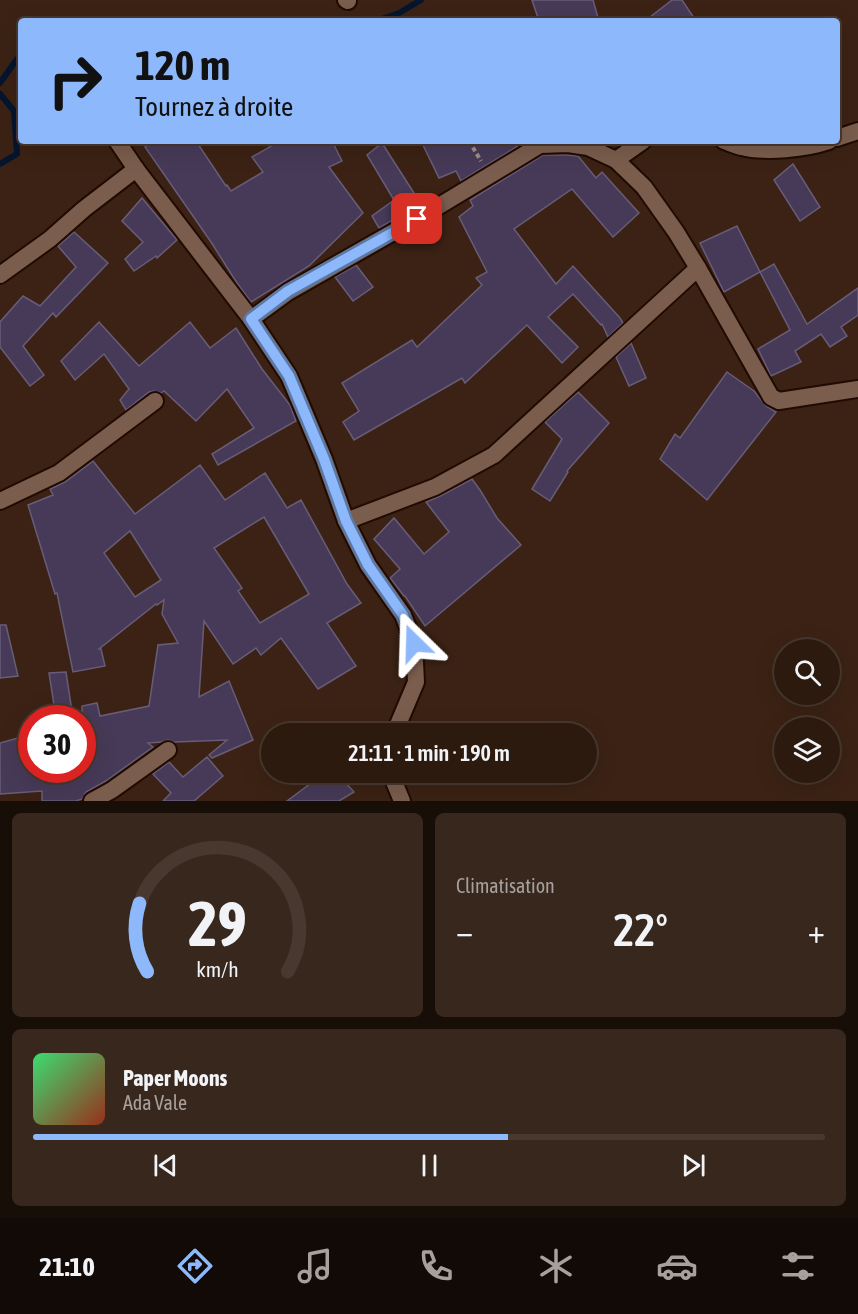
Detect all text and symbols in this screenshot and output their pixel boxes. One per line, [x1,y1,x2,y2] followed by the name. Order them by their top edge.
[135,41,230,89] text: 120 m
[36,42,114,120] icon: right
[135,91,293,122] text: Tournez à droite
[391,193,442,244] pin
[400,202,433,235] icon: arrive
[382,611,446,675] position arrow
[774,639,840,783] map controls
[774,639,840,705] button: search
[18,705,96,783] speed limit sign: 30
[774,717,840,783] button: layers
[348,740,510,766] text: 21:11 · 1 min · 190 m
[456,874,555,897] text: Climatisation
[188,888,247,959] text: 29
[613,904,668,956] text: 22°
[456,912,473,950] text: −
[808,912,825,950] text: +
[196,957,239,982] text: km/h
[123,1065,227,1091] text: Paper Moons
[123,1091,187,1114] text: Ada Vale
[149,1149,182,1182] icon: previous
[413,1149,446,1182] icon: pause
[677,1149,710,1182] icon: next
[174,1245,216,1287] icon: directions
[294,1245,336,1287] icon: music
[415,1245,457,1287] icon: phone
[535,1245,577,1287] icon: climate
[656,1245,698,1287] icon: car
[777,1245,819,1287] icon: filters
[39,1251,95,1282] text: 21:10

